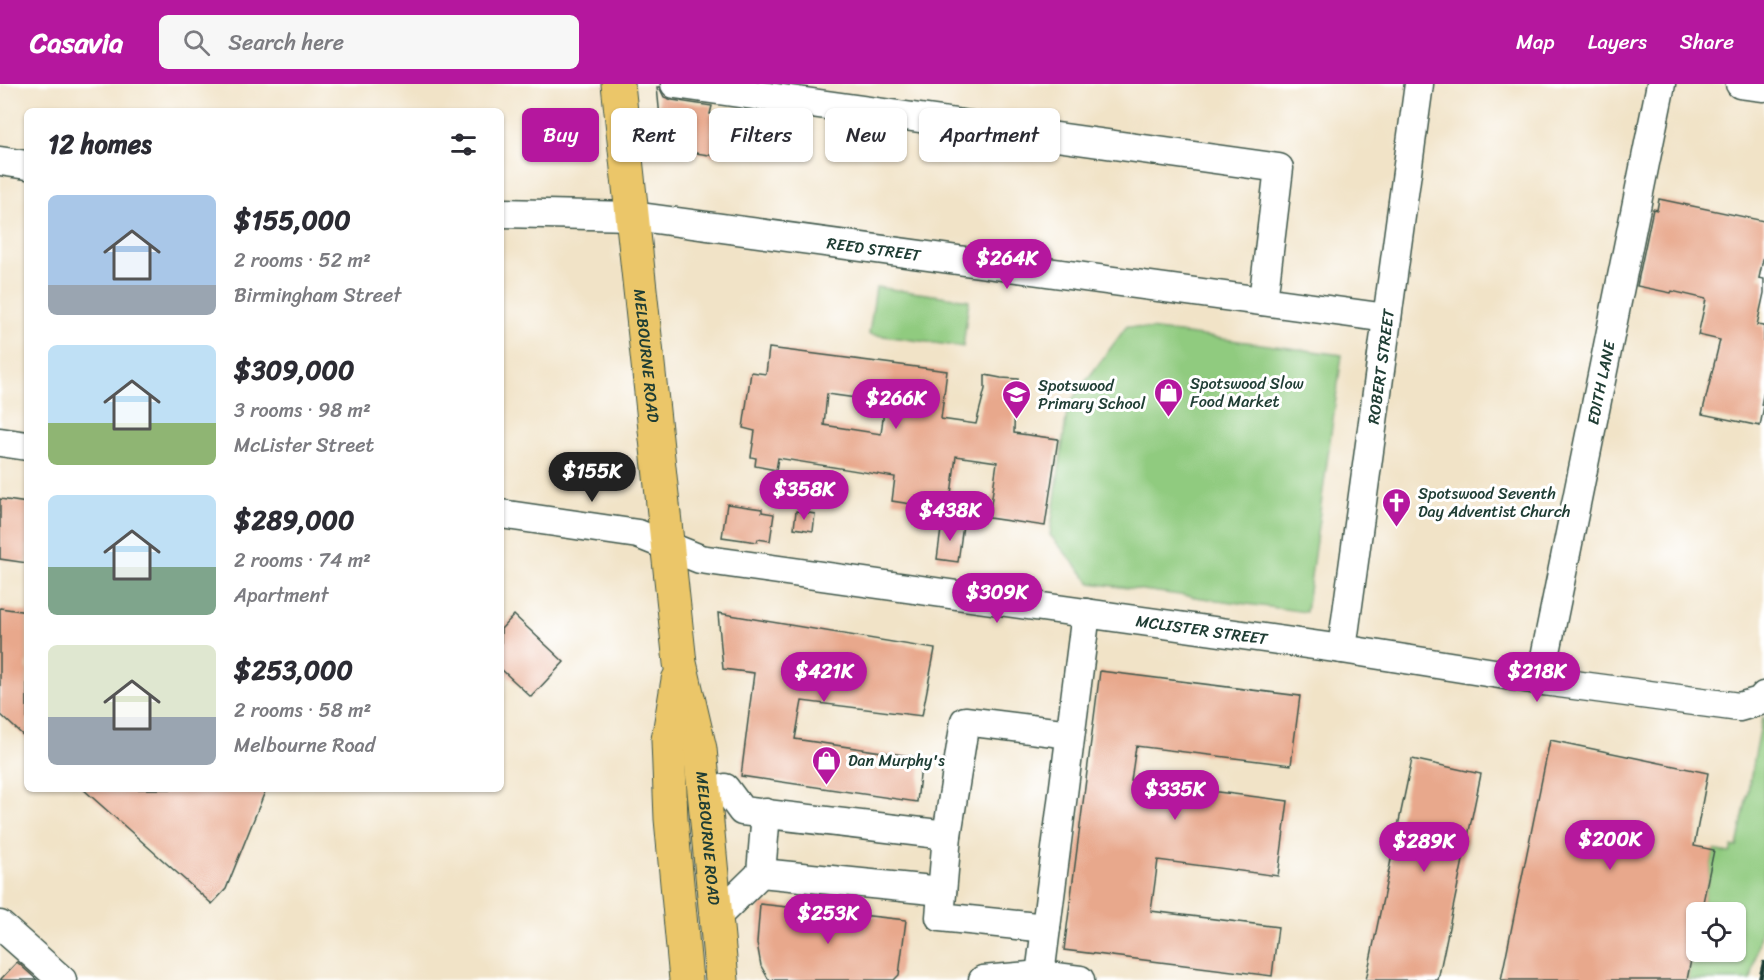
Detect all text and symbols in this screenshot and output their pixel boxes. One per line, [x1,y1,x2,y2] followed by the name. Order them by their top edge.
[159,15,579,69] search box
[30,18,123,67] text: Casavia
[228,23,344,62] text: Search here
[1516,23,1555,61] text: Map
[1588,23,1647,61] text: Layers
[1680,23,1734,61] text: Share
[180,26,213,59] icon: search
[522,108,599,162] chip: Buy
[611,108,697,162] chip: Rent
[709,108,813,162] chip: Filters
[825,108,907,162] chip: New
[919,108,1060,162] chip: Apartment
[48,121,152,167] text: 12 homes
[447,128,480,161] icon: filters
[234,197,351,243] text: $155,000
[96,219,168,291] icon: home
[825,228,923,269] street label: REED STREET
[965,239,1049,290] pin: $264K
[976,241,1038,276] text: $264K
[234,243,371,278] text: 2 rooms · 52 m²
[234,278,401,313] text: Birmingham Street
[626,287,669,424] street label: MELBOURNE ROAD
[1358,306,1403,426] street label: ROBERT STREET
[1578,337,1623,427] street label: EDITH LANE
[234,347,354,393] text: $309,000
[96,369,168,441] icon: home
[1190,369,1305,416] place label: Spotswood Slow Food Market
[1038,371,1146,418] place label: Spotswood Primary School
[1153,376,1185,418] shop icon: Spotswood Slow Food Market
[1001,378,1033,420] school or university icon: Spotswood Primary School
[854,379,938,430] pin: $266K
[866,381,926,416] text: $266K
[234,393,371,428] text: 3 rooms · 98 m²
[234,428,374,463] text: McLister Street
[550,452,634,503] pin: $155K
[563,454,621,489] text: $155K
[762,470,846,521] pin: $358K
[774,472,834,507] text: $358K
[1418,479,1570,526] place label: Spotswood Seventh Day Adventist Church
[1381,486,1413,528] church icon: Spotswood Seventh Day Adventist Church
[908,491,992,542] pin: $438K
[919,493,981,528] text: $438K
[234,497,354,543] text: $289,000
[96,519,168,591] icon: home
[234,543,371,578] text: 2 rooms · 74 m²
[955,573,1039,624] pin: $309K
[966,575,1028,610] text: $309K
[234,578,328,613] text: Apartment
[1134,606,1271,653] street label: MCLISTER STREET
[234,647,353,693] text: $253,000
[782,652,866,703] pin: $421K
[1495,652,1579,703] pin: $218K
[795,654,853,689] text: $421K
[1508,654,1566,689] text: $218K
[96,669,168,741] icon: home
[234,693,371,728] text: 2 rooms · 58 m²
[234,728,375,763] text: Melbourne Road
[811,744,843,786] shop icon: Dan Murphy's
[848,746,945,775] place label: Dan Murphy's
[688,770,729,907] street label: MELBOURNE ROAD
[1133,770,1217,821] pin: $335K
[1145,772,1205,807] text: $335K
[1568,820,1652,871] pin: $200K
[1382,822,1466,873] pin: $289K
[1579,822,1641,857] text: $200K
[1393,824,1455,859] text: $289K
[786,894,870,945] pin: $253K
[798,896,858,931] text: $253K
[1686,902,1746,962] map controls
[1686,902,1746,962] button: locate

